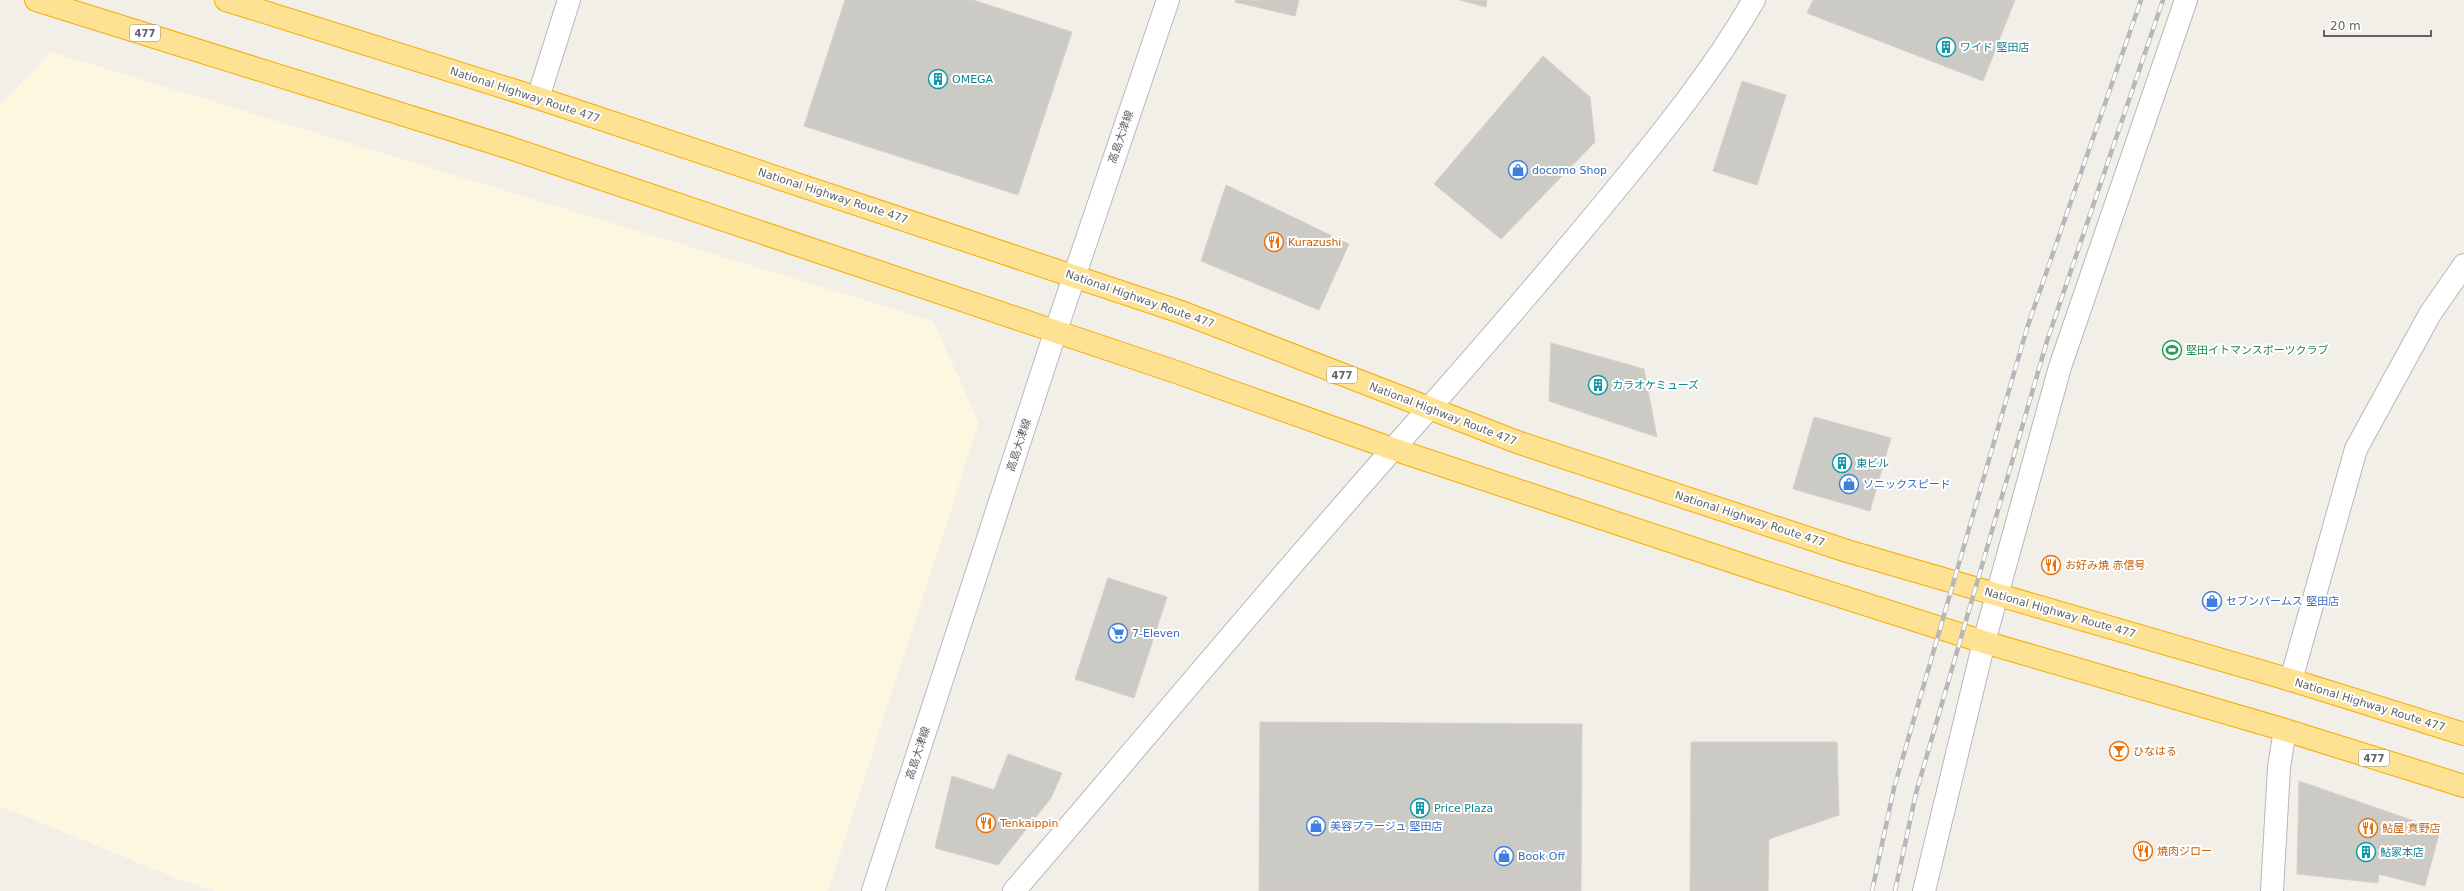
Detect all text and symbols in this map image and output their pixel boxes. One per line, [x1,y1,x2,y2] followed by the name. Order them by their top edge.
[2324,12,2431,38] scale bar
[2330,19,2361,33] text: 20 m
[130,25,160,41] road number: 477
[1935,36,1957,58] building icon: ワイド 堅田店
[1960,41,2030,54] place label: ワイド 堅田店
[448,65,602,125] street label: National Highway Route 477
[927,68,949,90] building icon: OMEGA
[952,73,994,86] place label: OMEGA
[1106,109,1136,165] street label: 高島大津線
[1507,159,1529,181] shop icon: docomo Shop
[1532,164,1607,177] place label: docomo Shop
[756,166,910,226] street label: National Highway Route 477
[1263,231,1285,253] restaurant icon: Kurazushi
[1288,236,1341,249] place label: Kurazushi
[1064,267,1216,331] street label: National Highway Route 477
[2161,339,2183,361] sports icon: 堅田イトマンスポーツクラブ
[2186,344,2329,357] place label: 堅田イトマンスポーツクラブ
[1327,367,1357,383] road number: 477
[1587,374,1609,396] building icon: カラオケミューズ
[1612,379,1699,392] place label: カラオケミューズ
[1367,380,1519,448] street label: National Highway Route 477
[1004,417,1034,473] street label: 高島大津線
[1831,452,1853,474] building icon: 東ビル
[1856,457,1889,470] place label: 東ビル
[1838,473,1860,495] shop icon: ソニックスピード
[1863,478,1951,491] place label: ソニックスピード
[1673,489,1827,549] street label: National Highway Route 477
[2040,554,2062,576] restaurant icon: お好み焼 赤信号
[2065,559,2146,572] place label: お好み焼 赤信号
[1983,585,2137,641] street label: National Highway Route 477
[2201,590,2223,612] shop icon: セブンパームス 堅田店
[2226,595,2339,608] place label: セブンパームス 堅田店
[1107,622,1129,644] supermarket icon: 7-Eleven
[1132,627,1180,640] place label: 7-Eleven
[2293,676,2447,734] street label: National Highway Route 477
[903,725,933,781] street label: 高島大津線
[2108,740,2130,762] bar icon: ひなはる
[2133,745,2177,758] place label: ひなはる
[2359,750,2389,766] road number: 477
[1409,797,1431,819] building icon: Price Plaza
[1434,802,1493,815] place label: Price Plaza
[975,812,997,834] restaurant icon: Tenkaippin
[1305,815,1327,837] shop icon: 美容プラージュ 堅田店
[999,817,1059,830] place label: Tenkaippin
[2357,817,2379,839] restaurant icon: 鮎屋 真野店
[1330,820,1443,833] place label: 美容プラージュ 堅田店
[2382,822,2441,835] place label: 鮎屋 真野店
[2132,840,2154,862] restaurant icon: 焼肉ジロー
[2355,841,2377,863] building icon: 鮎家本店
[1493,845,1515,867] shop icon: Book Off
[2157,845,2212,858] place label: 焼肉ジロー
[2380,846,2424,859] place label: 鮎家本店
[1518,850,1566,863] place label: Book Off

